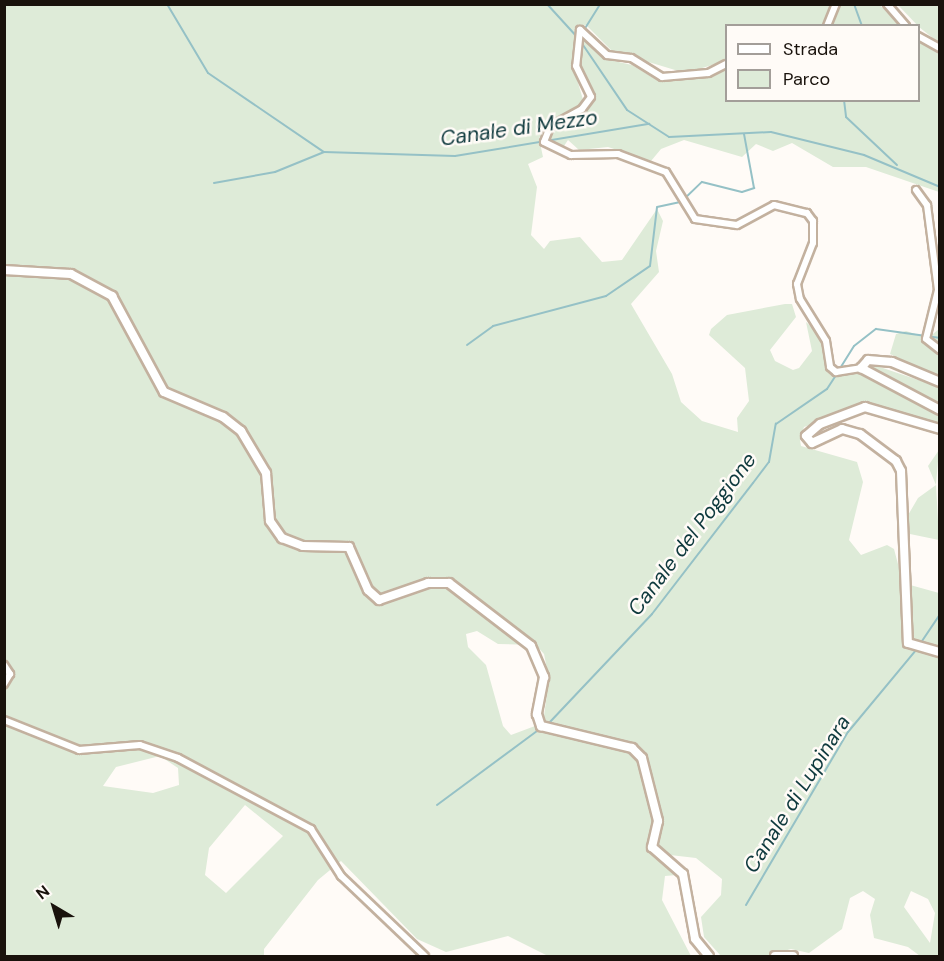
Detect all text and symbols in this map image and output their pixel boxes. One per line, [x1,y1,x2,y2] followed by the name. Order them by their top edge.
[725,24,920,102] legend
[783,37,838,61] text: Strada
[783,67,830,91] text: Parco
[439,104,599,152] water label: Canale di Mezzo
[623,448,761,620] water label: Canale del Poggione
[738,710,856,878] water label: Canale di Lupinara
[24,877,84,937] north arrow
[32,881,54,904] text: N

